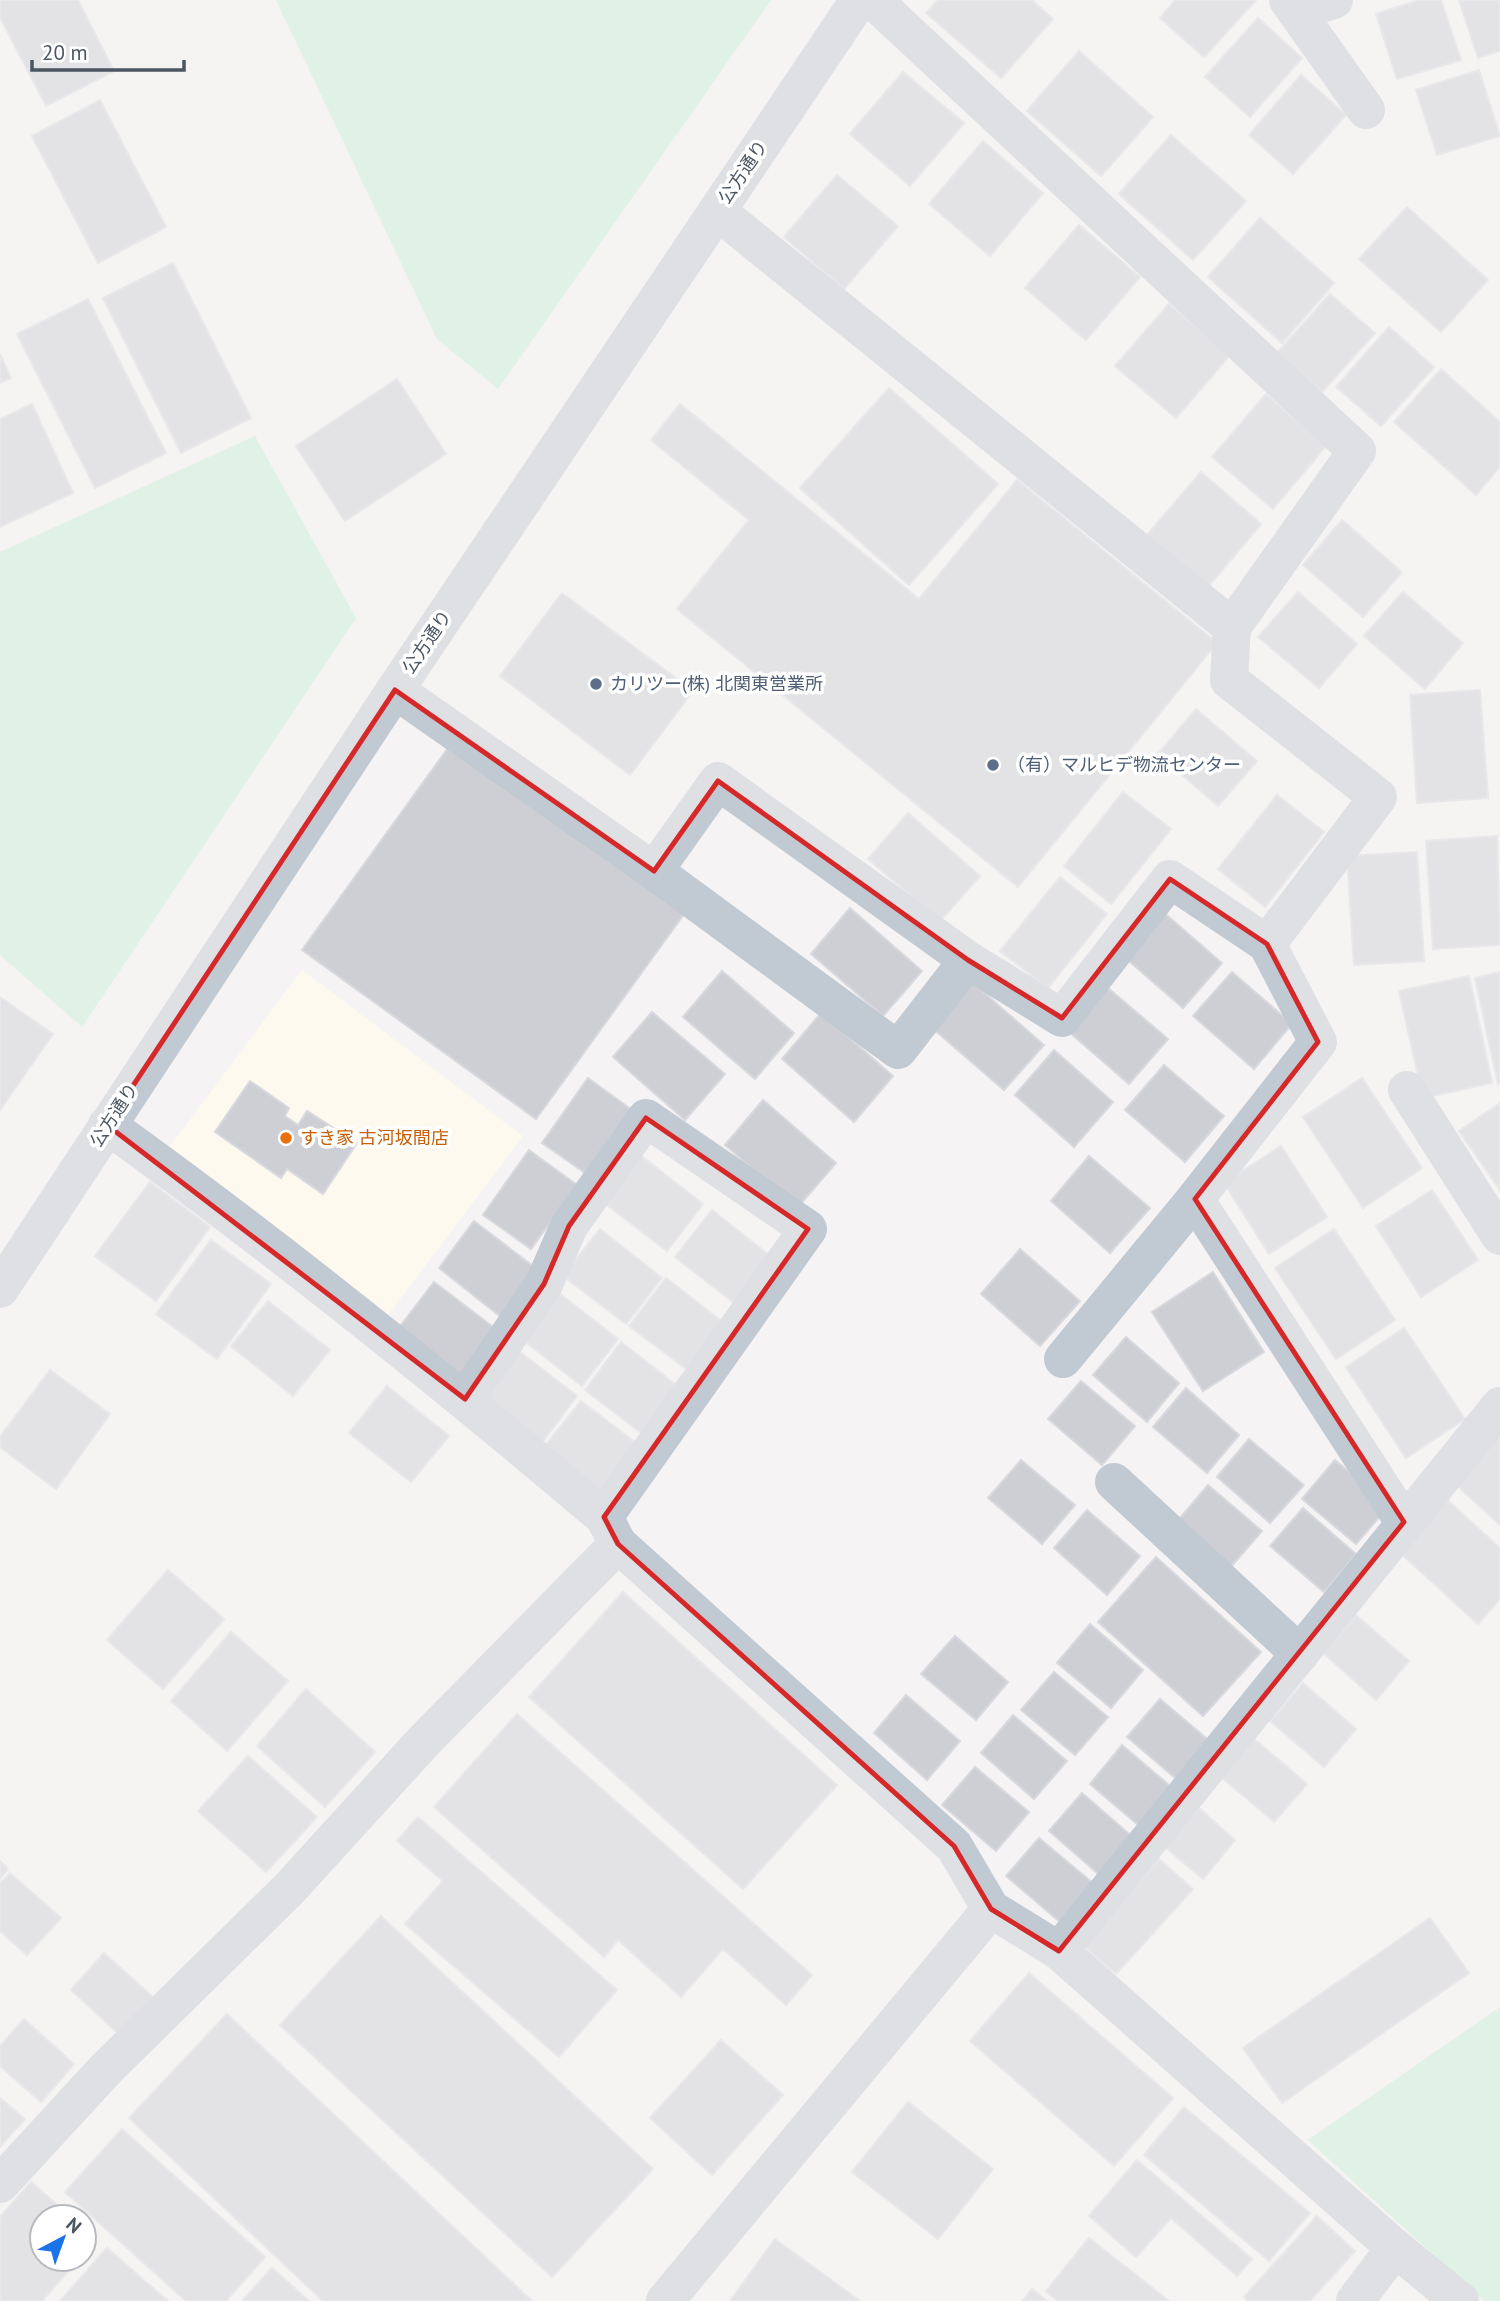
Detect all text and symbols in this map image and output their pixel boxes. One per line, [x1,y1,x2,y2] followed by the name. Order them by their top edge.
[32,28,184,72] scale bar
[42,39,88,66] text: 20 m
[713,135,772,208] street label: 公方通り
[397,605,456,678] street label: 公方通り
[610,672,823,695] place label: カリツー(株) 北関東営業所
[588,676,604,692] marker: カリツー(株) 北関東営業所
[1007,753,1241,776] place label: （有）マルヒデ物流センター
[985,757,1001,773] marker: （有）マルヒデ物流センター
[84,1078,143,1151] street label: 公方通り
[300,1126,449,1149] place label: すき家 古河坂間店
[278,1130,294,1146] marker: すき家 古河坂間店
[28,2203,98,2273] north arrow
[62,2212,87,2238] text: N

